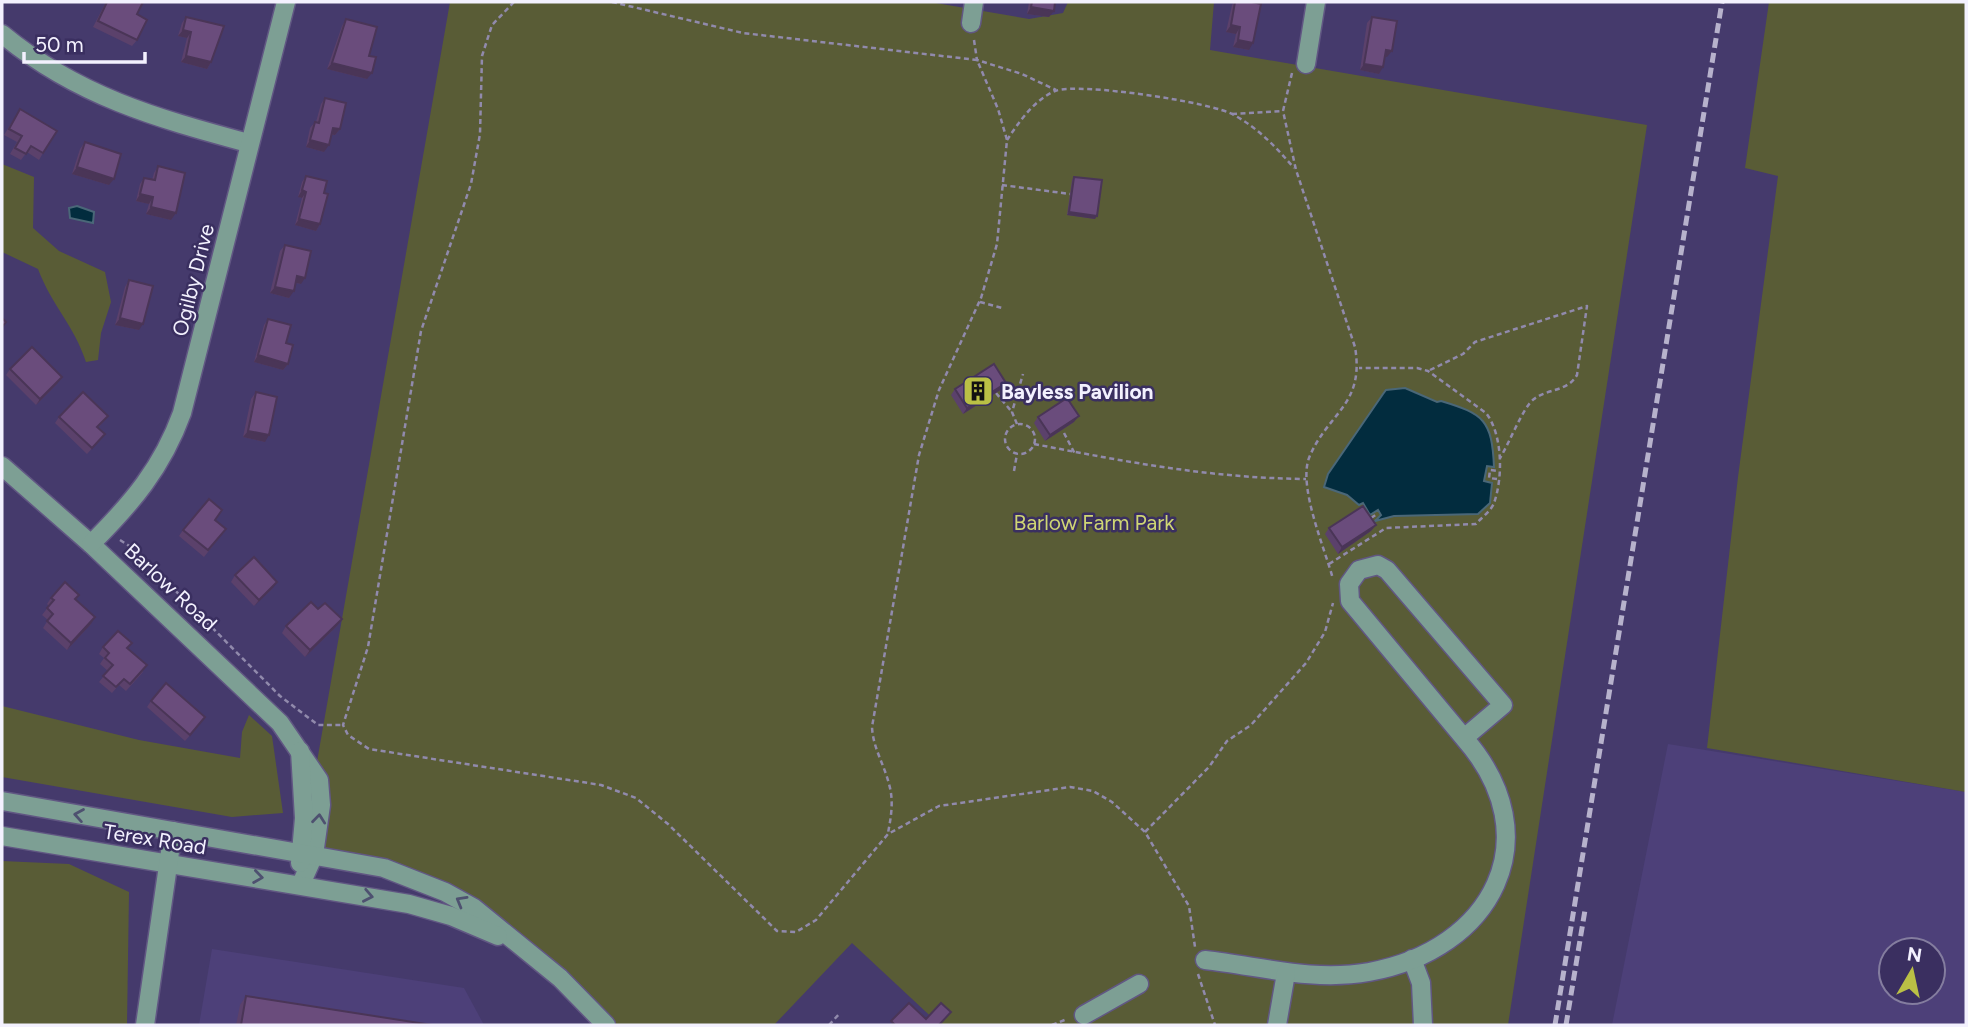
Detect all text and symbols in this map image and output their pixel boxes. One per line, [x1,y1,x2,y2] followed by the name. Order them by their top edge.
[24,21,145,65] scale bar
[35,32,84,57] text: 50 m
[167,221,219,339] street label: Ogilby Drive
[961,374,995,408] building icon: Bayless Pavilion
[1001,379,1154,404] place label: Bayless Pavilion
[1014,510,1175,535] park label: Barlow Farm Park
[120,538,222,636] street label: Barlow Road
[73,808,85,823] one-way arrow
[312,813,327,825] one-way arrow
[102,819,208,859] street label: Terex Road
[252,870,263,885] one-way arrow
[362,888,374,903] one-way arrow
[455,896,468,909] one-way arrow
[1877,936,1947,1006] north arrow
[1906,942,1924,967] text: N

